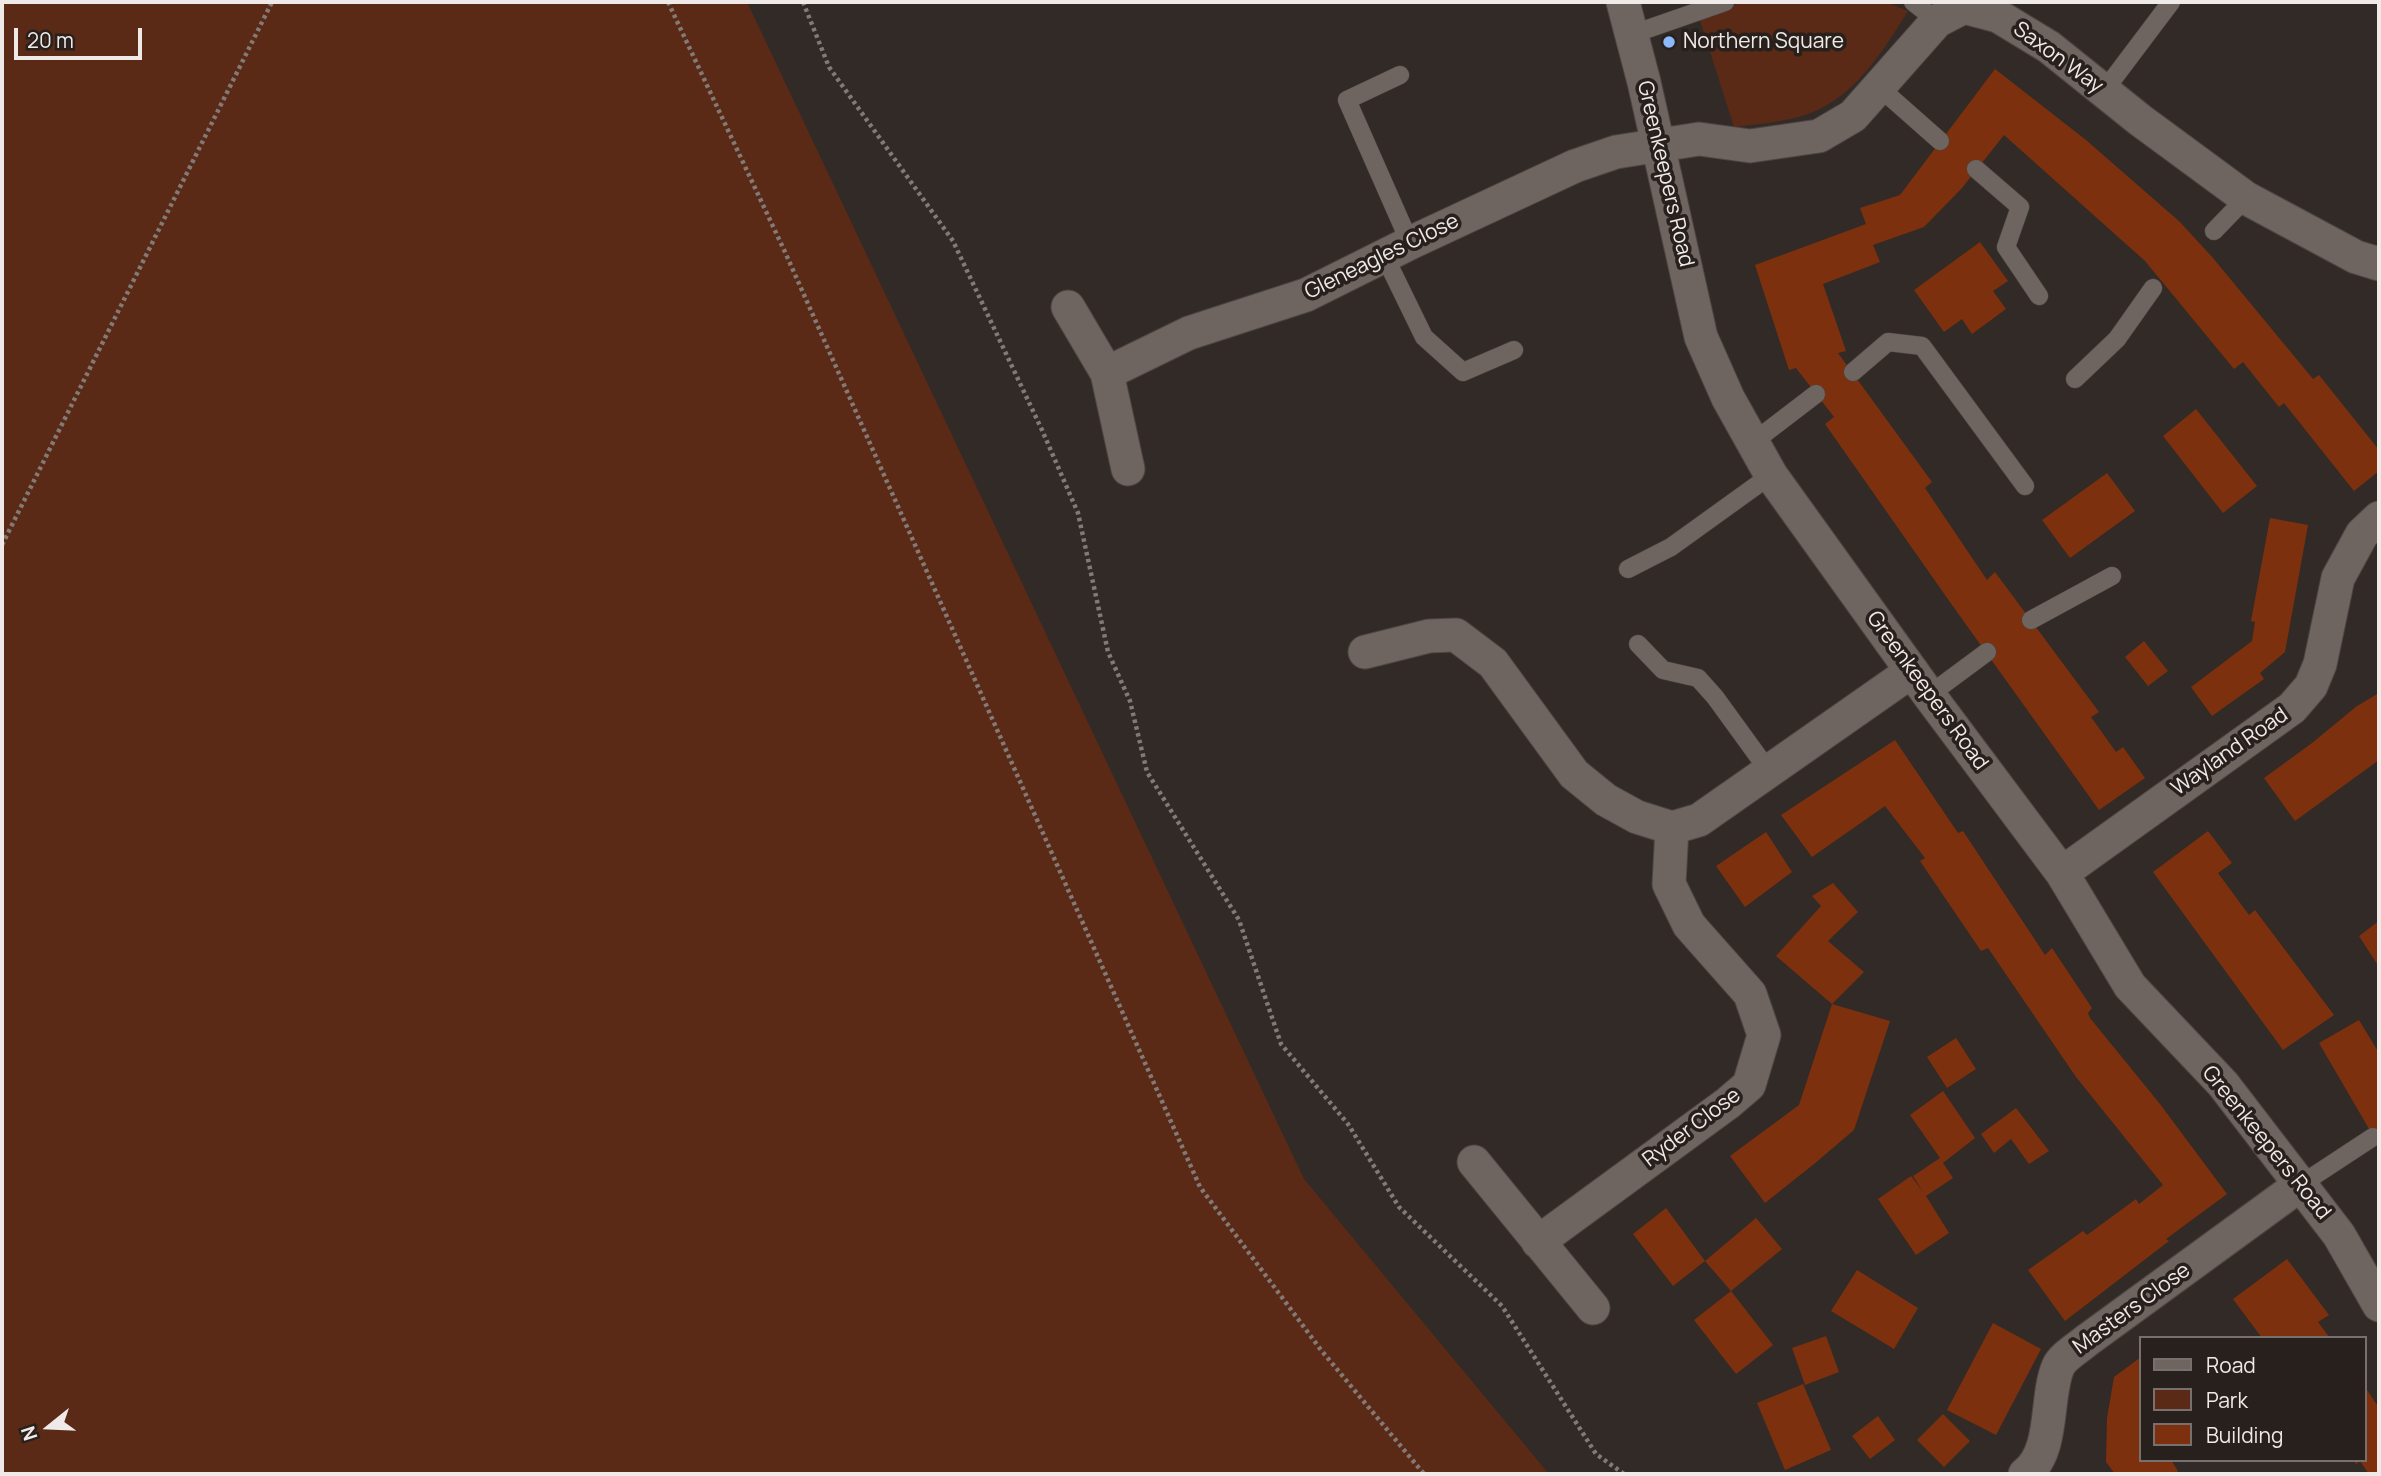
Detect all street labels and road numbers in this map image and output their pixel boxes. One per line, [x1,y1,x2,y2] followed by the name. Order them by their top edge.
[2008,17,2108,99] street label: Saxon Way
[1631,79,1699,269] street label: Greenkeepers Road
[1301,209,1463,305] street label: Gleneagles Close
[1861,607,1993,775] street label: Greenkeepers Road
[2167,703,2293,801] street label: Wayland Road
[2196,1061,2336,1225] street label: Greenkeepers Road
[1638,1083,1746,1173] street label: Ryder Close
[2069,1258,2195,1360] street label: Masters Close

